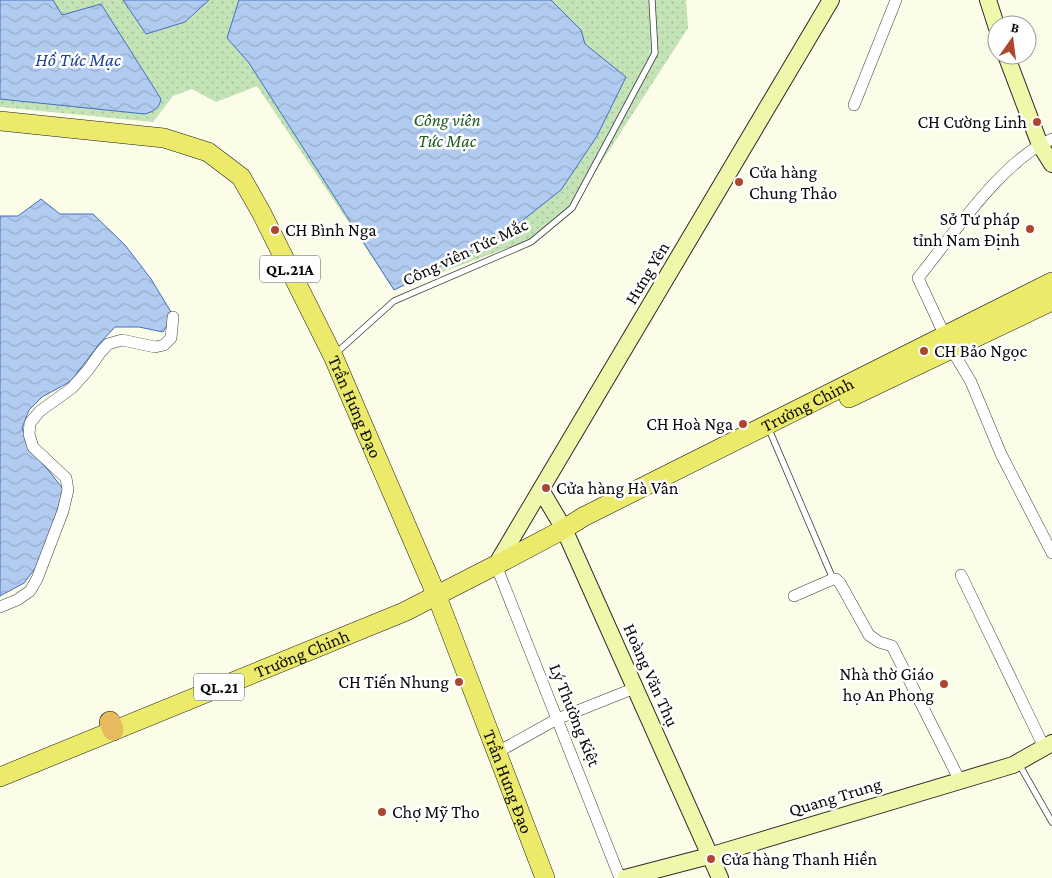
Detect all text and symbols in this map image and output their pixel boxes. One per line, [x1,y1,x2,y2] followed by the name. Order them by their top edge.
[987,15,1037,65] north arrow
[1009,19,1021,36] text: B
[35,49,121,70] water label: Hồ Tức Mạc
[413,110,481,151] park label: Công viên Tức Mạc
[917,112,1027,132] place label: CH Cường Linh
[1031,116,1043,128] marker: CH Cường Linh
[749,162,837,203] place label: Cửa hàng Chung Thảo
[733,176,745,188] marker: Cửa hàng Chung Thảo
[913,209,1020,250] place label: Sở Tư pháp tỉnh Nam Định
[399,214,531,290] street label: Công viên Tức Mắc
[285,220,377,240] place label: CH Bình Nga
[1024,223,1036,235] marker: Sở Tư pháp tỉnh Nam Định
[269,224,281,236] marker: CH Bình Nga
[621,238,674,308] street label: Hưng Yên
[260,255,320,282] road number: QL.21A
[934,341,1027,361] place label: CH Bảo Ngọc
[918,345,930,357] marker: CH Bảo Ngọc
[324,352,386,461] street label: Trần Hưng Đạo
[758,373,857,436] street label: Trường Chinh
[646,414,733,434] place label: CH Hoà Nga
[737,418,749,430] marker: CH Hoà Nga
[556,478,679,498] place label: Cửa hàng Hà Vân
[540,482,552,494] marker: Cửa hàng Hà Vân
[619,620,683,730] street label: Hoàng Văn Thụ
[251,625,353,682] street label: Trường Chinh
[545,661,605,770] street label: Lý Thường Kiệt
[839,664,934,705] place label: Nhà thờ Giáo họ An Phong
[338,672,449,692] place label: CH Tiến Nhung
[194,674,244,700] road number: QL.21
[453,676,465,688] marker: CH Tiến Nhung
[938,678,950,690] marker: Nhà thờ Giáo họ An Phong
[479,727,537,836] street label: Trần Hưng Đạo
[786,773,884,821] street label: Quang Trung
[392,802,480,822] place label: Chợ Mỹ Tho
[376,806,388,818] marker: Chợ Mỹ Tho
[721,849,877,869] place label: Cửa hàng Thanh Hiền
[705,853,717,865] marker: Cửa hàng Thanh Hiền

